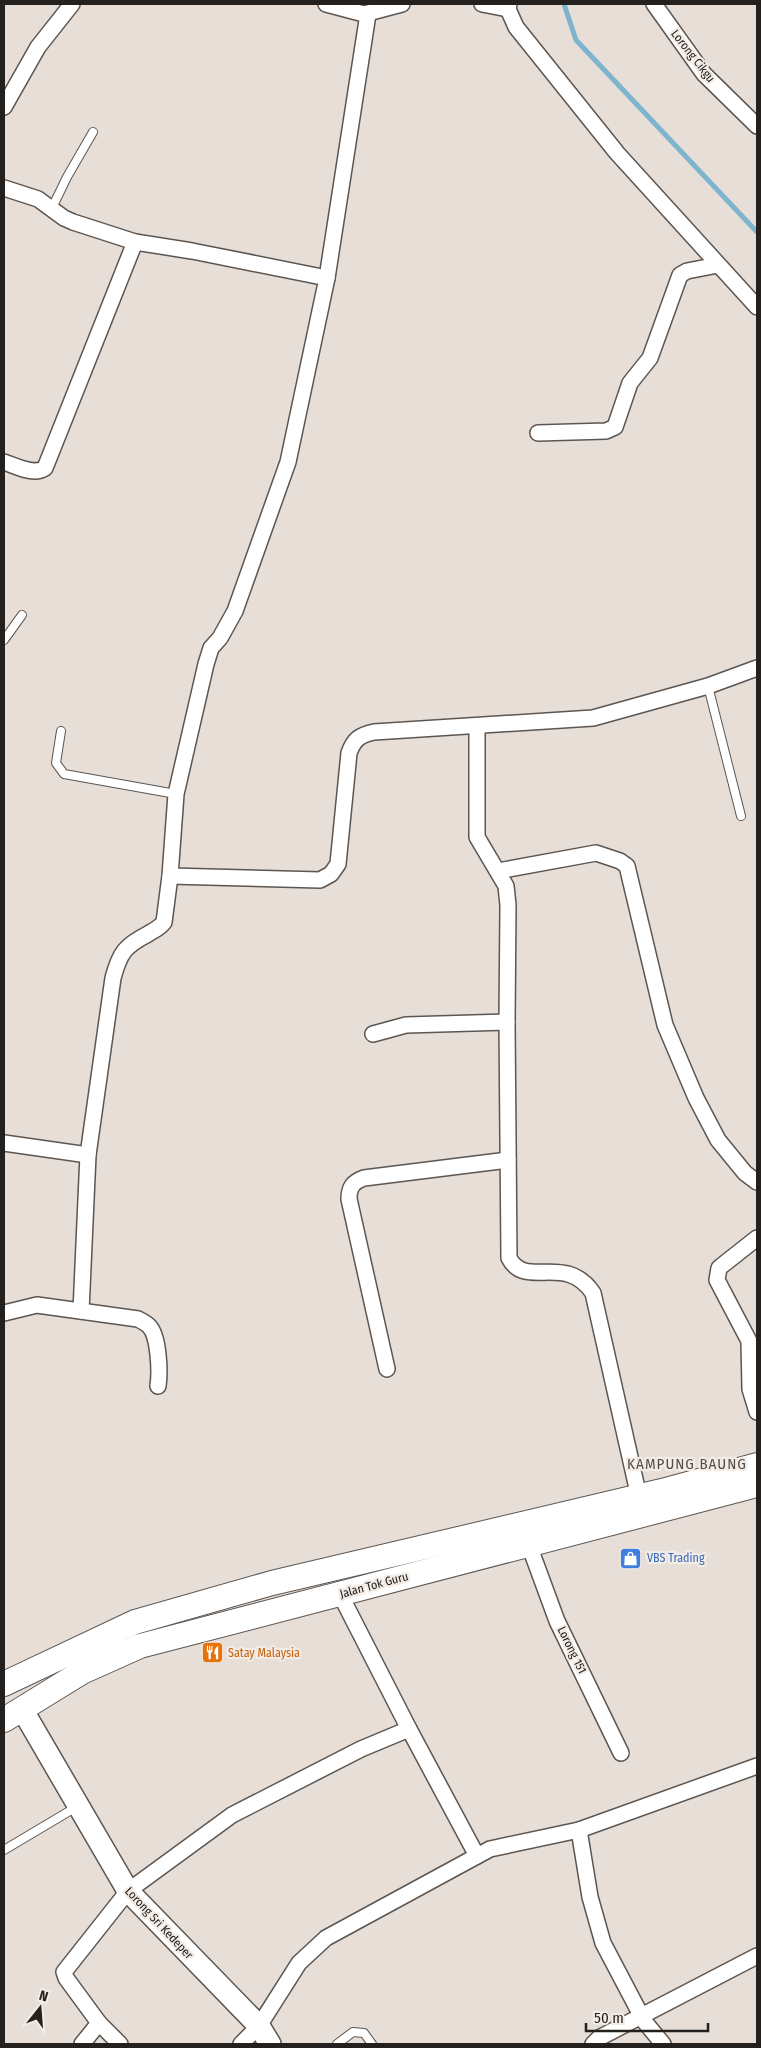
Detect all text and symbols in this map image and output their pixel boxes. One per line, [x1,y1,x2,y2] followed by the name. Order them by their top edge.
[668,27,718,85] street label: Lorong Cikgu
[627,1455,747,1473] district label: KAMPUNG BAUNG
[619,1546,643,1570] shop icon: VBS Trading
[647,1551,705,1565] place label: VBS Trading
[338,1569,410,1601] street label: Jalan Tok Guru
[555,1624,589,1676] street label: Lorong 151
[200,1641,224,1665] restaurant icon: Satay Malaysia
[228,1646,300,1660] place label: Satay Malaysia
[122,1884,196,1962] street label: Lorong Sri Kedeper
[15,1983,65,2033] north arrow
[37,1987,50,2005] text: N
[586,2000,708,2032] scale bar
[594,2009,624,2027] text: 50 m

